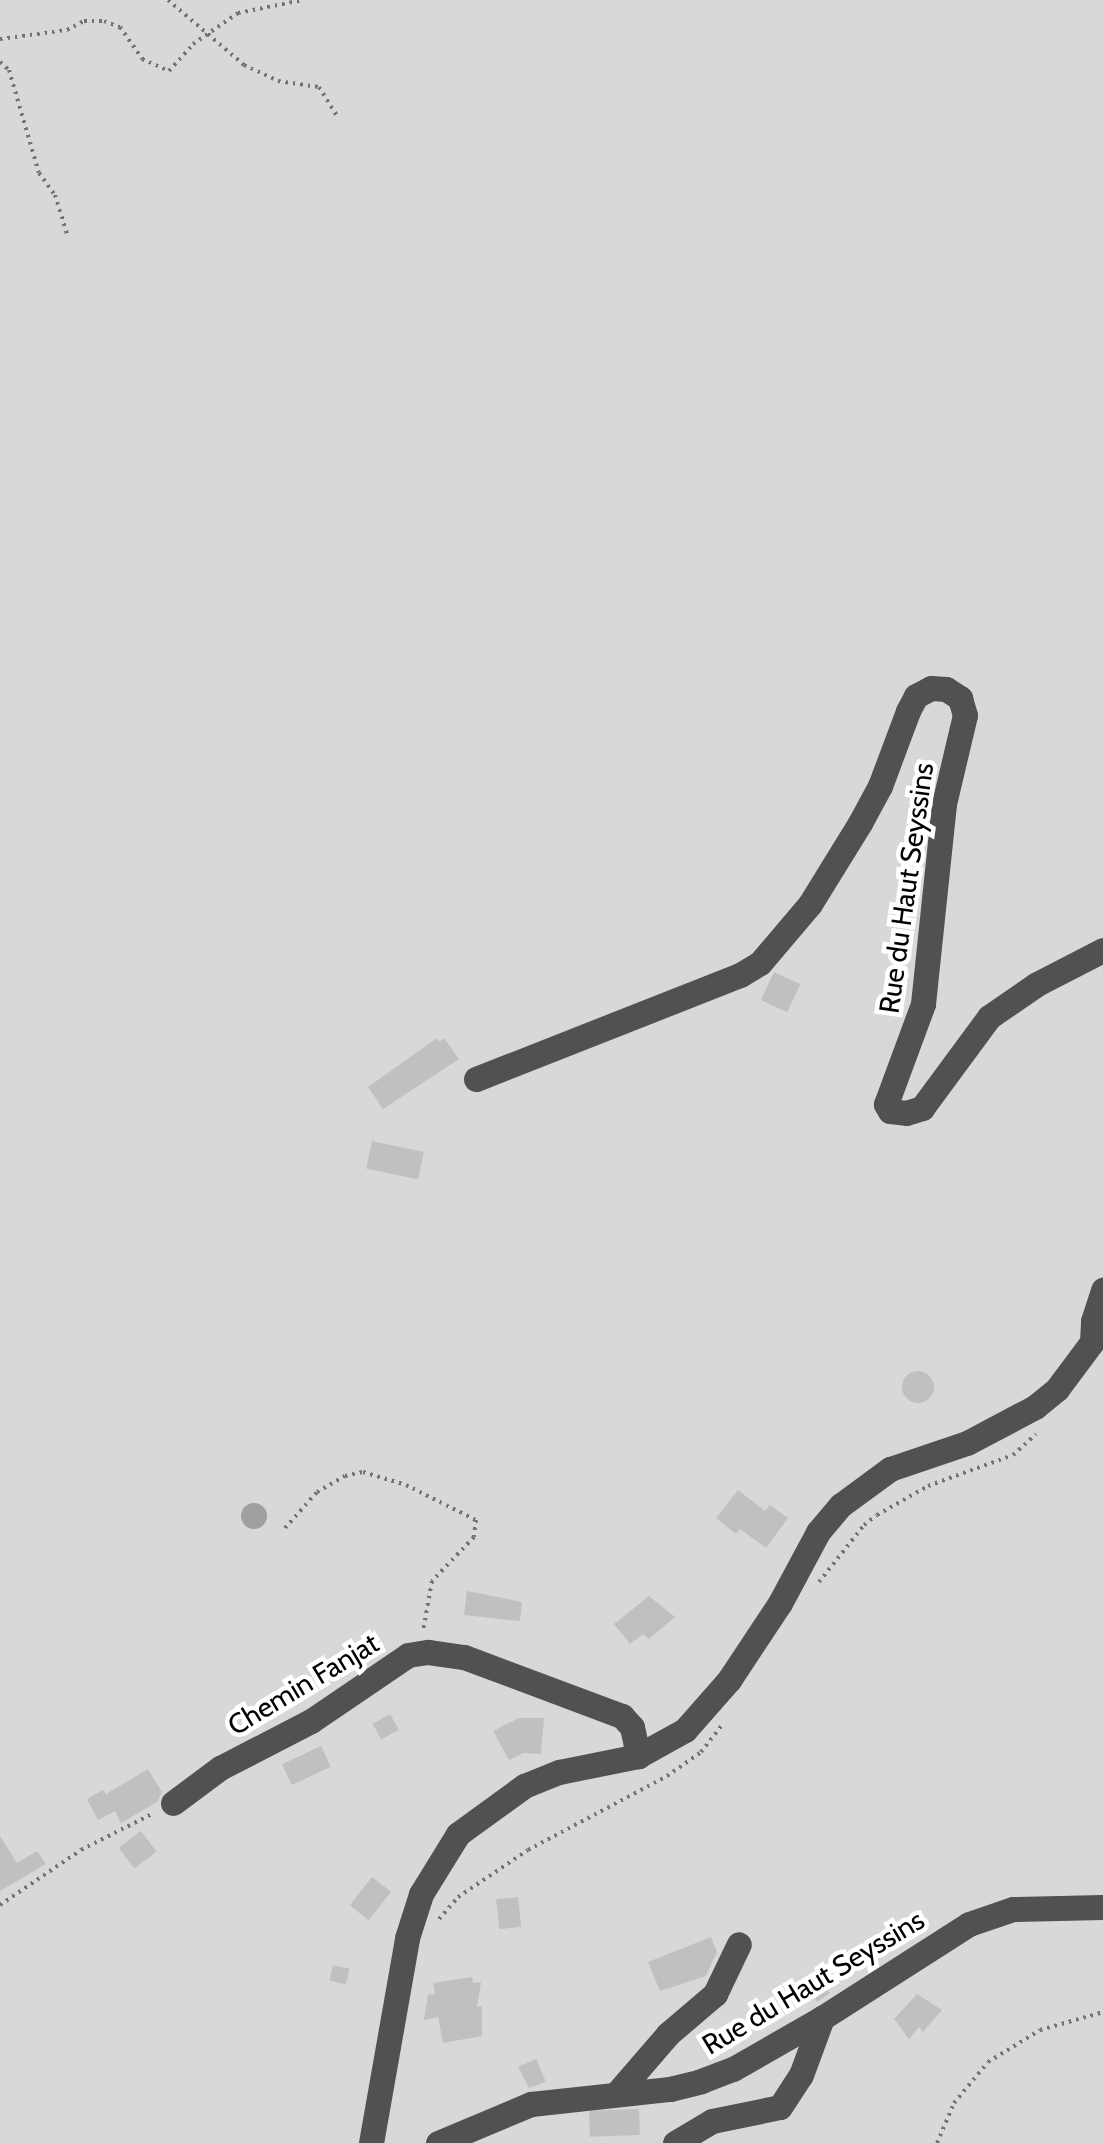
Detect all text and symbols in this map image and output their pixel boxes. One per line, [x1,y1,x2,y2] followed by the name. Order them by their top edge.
[872,761,940,1015] street label: Rue du Haut Seyssins
[222,1626,384,1742] street label: Chemin Fanjat
[696,1903,930,2061] street label: Rue du Haut Seyssins

